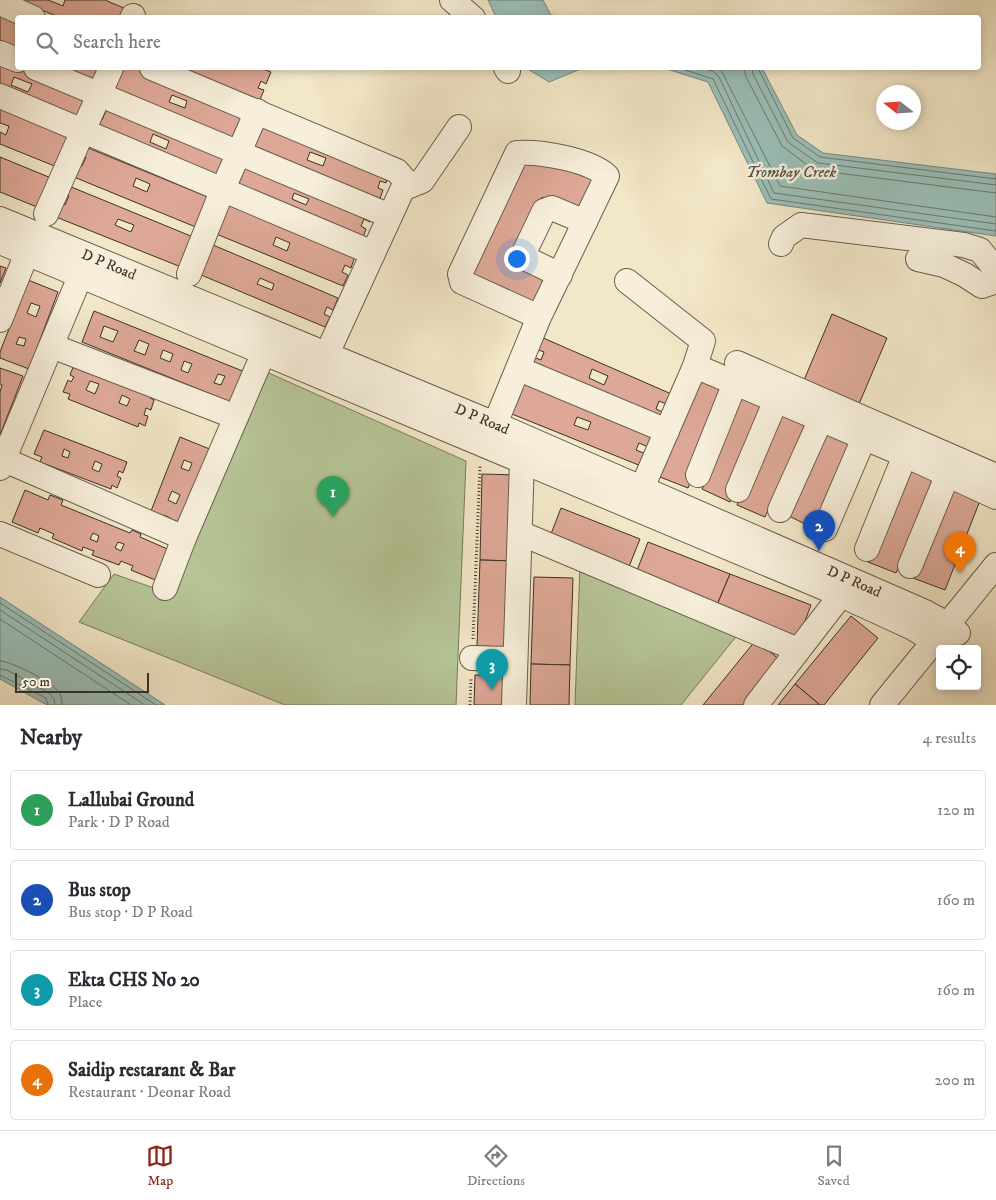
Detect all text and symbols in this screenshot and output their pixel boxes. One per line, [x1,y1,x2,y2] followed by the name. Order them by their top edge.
[15,15,981,70] search box
[33,29,61,57] icon: search
[73,31,161,54] text: Search here
[876,85,921,130] north arrow
[746,162,836,182] water label: Trombay Creek
[79,244,140,284] street label: D P Road
[504,246,530,272] your location
[452,399,513,439] street label: D P Road
[317,476,349,517] pin: 1
[803,510,835,551] pin: 2
[944,532,976,573] pin: 4
[824,561,885,602] street label: D P Road
[936,645,981,690] map controls
[936,645,981,690] button: locate
[476,649,508,690] pin: 3
[15,670,149,693] scale bar
[22,673,50,691] text: 50 m
[20,725,82,751] text: Nearby
[923,728,976,748] text: 4 results
[68,789,194,812] text: Lallubai Ground
[34,800,40,820] text: 1
[937,800,975,820] text: 120 m
[68,812,170,832] text: Park · D P Road
[68,879,131,902] text: Bus stop
[33,890,41,910] text: 2
[937,890,975,910] text: 160 m
[68,902,193,922] text: Bus stop · D P Road
[68,969,200,992] text: Ekta CHS No 20
[34,980,40,1000] text: 3
[937,980,975,1000] text: 160 m
[68,992,102,1012] text: Place
[68,1059,235,1082] text: Saidip restarant & Bar
[32,1070,42,1090] text: 4
[934,1070,975,1090] text: 200 m
[68,1082,231,1102] text: Restaurant · Deonar Road
[146,1142,174,1190] tab: Map
[467,1142,525,1190] tab: Directions
[818,1142,850,1190] tab: Saved

